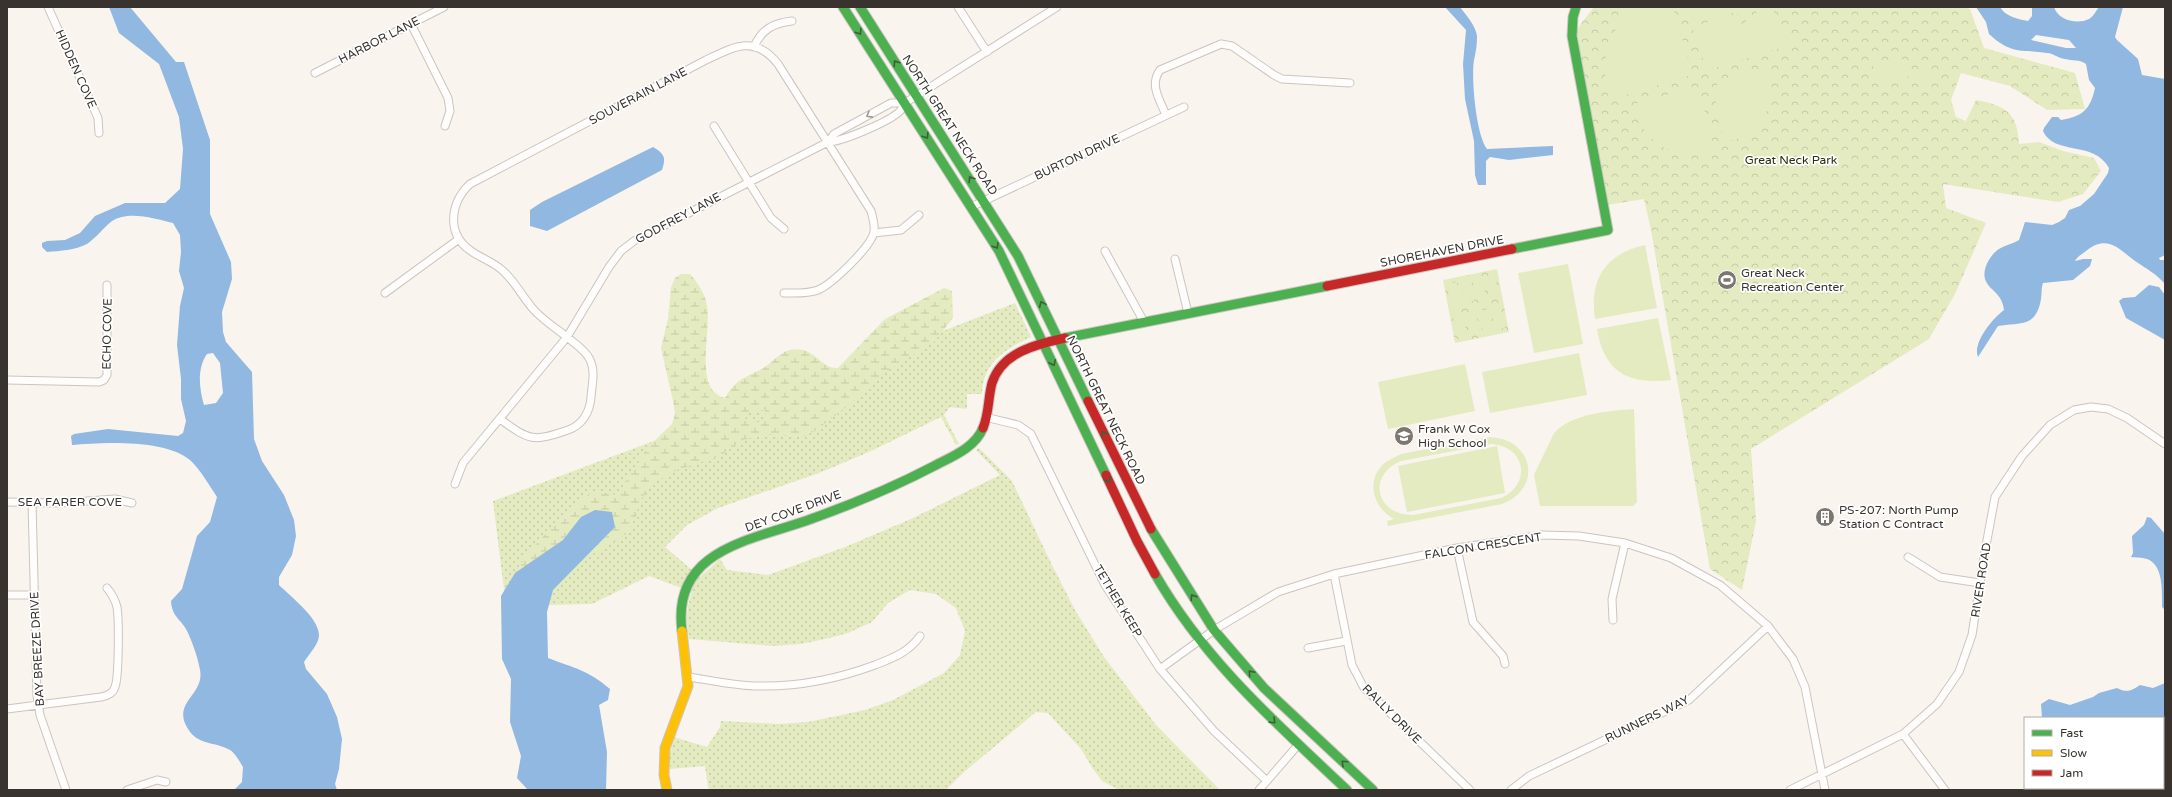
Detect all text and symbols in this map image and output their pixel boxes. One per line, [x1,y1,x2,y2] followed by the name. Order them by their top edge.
[336,13,422,66] street label: HARBOR LANE
[52,28,100,111] street label: HIDDEN COVE
[854,28,862,35] one-way arrow
[899,52,1001,198] street label: NORTH GREAT NECK ROAD
[893,60,901,67] one-way arrow
[587,64,690,128] street label: SOUVERAIN LANE
[866,110,873,117] one-way arrow
[1032,131,1122,183] street label: BURTON DRIVE
[921,132,929,139] one-way arrow
[1745,153,1838,167] park label: Great Neck Park
[968,176,975,183] one-way arrow
[633,189,724,246] street label: GODFREY LANE
[1379,232,1505,270] street label: SHOREHAVEN DRIVE
[991,242,999,249] one-way arrow
[1741,266,1844,294] place label: Great Neck Recreation Center
[1716,269,1738,291] sports icon: Great Neck Recreation Center
[99,298,115,370] street label: ECHO COVE
[1039,301,1047,309] one-way arrow
[1064,333,1148,487] street label: NORTH GREAT NECK ROAD
[1048,358,1056,366] one-way arrow
[1418,422,1490,450] place label: Frank W Cox High School
[1393,425,1415,447] school or university icon: Frank W Cox High School
[1101,431,1109,439] one-way arrow
[1103,476,1111,484] one-way arrow
[743,487,843,535] street label: DEY COVE DRIVE
[18,495,122,509] street label: SEA FARER COVE
[1839,503,1958,531] place label: PS-207: North Pump Station C Contract
[1814,506,1836,528] building icon: PS-207: North Pump Station C Contract
[1424,530,1543,562] street label: FALCON CRESCENT
[1968,542,1994,618] street label: RIVER ROAD
[1091,562,1145,640] street label: TETHER KEEP
[27,591,47,707] street label: BAY BREEZE DRIVE
[1190,594,1198,601] one-way arrow
[1249,670,1256,678] one-way arrow
[1359,681,1425,747] street label: RALLY DRIVE
[1603,692,1692,745] street label: RUNNERS WAY
[1268,716,1276,723] one-way arrow
[2024,717,2164,789] legend
[2060,726,2084,740] text: Fast
[2060,746,2087,760] text: Slow
[1342,761,1349,768] one-way arrow
[2060,766,2083,780] text: Jam

